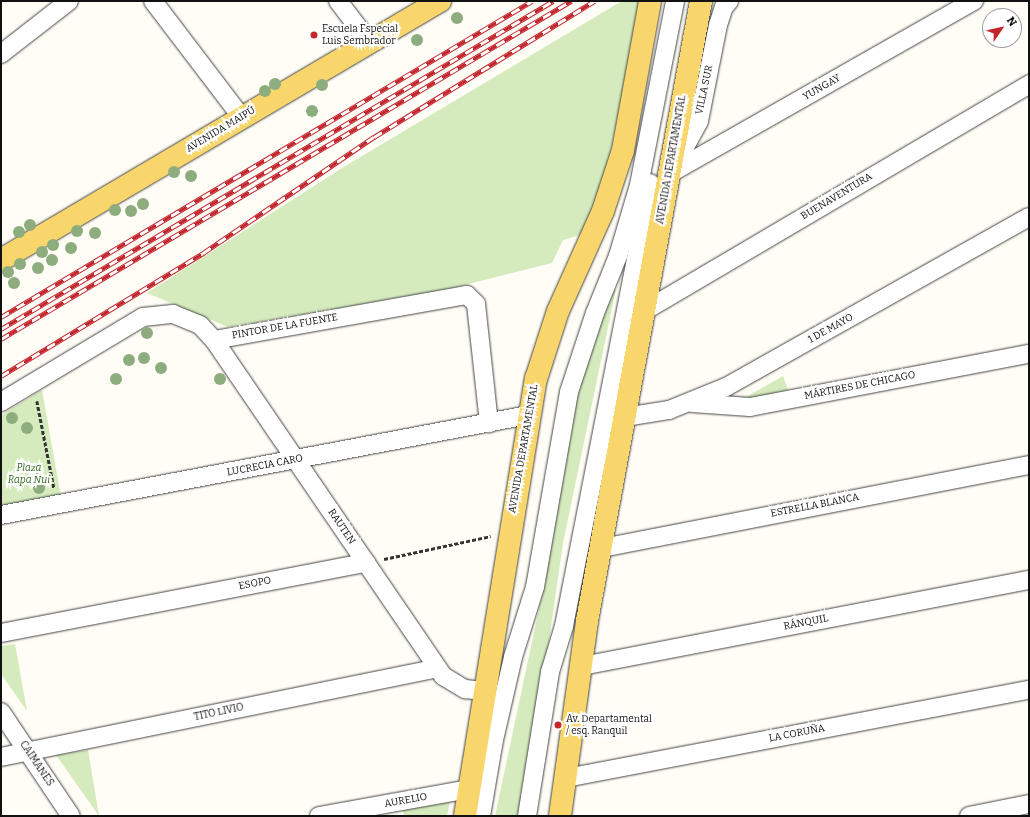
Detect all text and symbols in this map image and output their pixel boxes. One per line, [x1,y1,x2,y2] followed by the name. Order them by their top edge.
[982,8,1022,48] north arrow
[1004,14,1019,29] text: N
[322,23,398,46] place label: Escuela Especial Luis Sembrador
[309,30,319,40] marker: Escuela Especial Luis Sembrador
[694,64,716,116] street label: VILLA SUR
[801,72,843,104] street label: YUNGAY
[655,95,689,225] street label: AVENIDA DEPARTAMENTAL
[184,105,258,155] street label: AVENIDA MAIPÚ
[799,171,875,223] street label: BUENAVENTURA
[231,312,339,342] street label: PINTOR DE LA FUENTE
[806,312,856,346] street label: 1 DE MAYO
[804,369,916,403] street label: MÁRTIRES DE CHICAGO
[507,384,541,514] street label: AVENIDA DEPARTAMENTAL
[226,453,304,479] street label: LUCRECIA CARO
[8,462,50,486] park label: Plaza Rapa Nui
[770,492,860,520] street label: ESTRELLA BLANCA
[325,507,357,547] street label: RAUTEN
[238,575,272,593] street label: ESOPO
[783,613,829,633] street label: RÁNQUIL
[193,702,245,724] street label: TITO LIVIO
[566,713,652,736] place label: Av. Departamental / esq. Ranquil
[553,720,563,730] marker: Av. Departamental / esq. Ranquil
[768,723,826,745] street label: LA CORUÑA
[17,739,55,789] street label: CAIMANES
[384,791,428,811] street label: AURELIO

